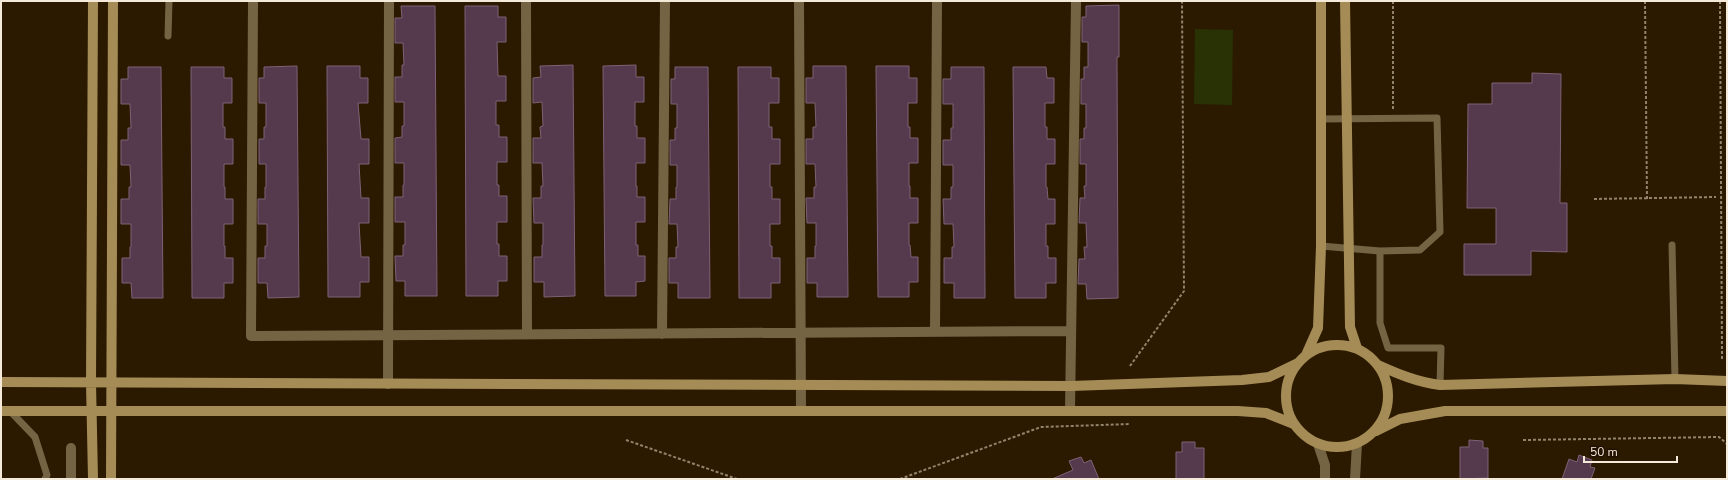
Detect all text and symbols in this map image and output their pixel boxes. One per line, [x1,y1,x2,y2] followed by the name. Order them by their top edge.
[1584,438,1677,464] scale bar
[1590,444,1618,460] text: 50 m

